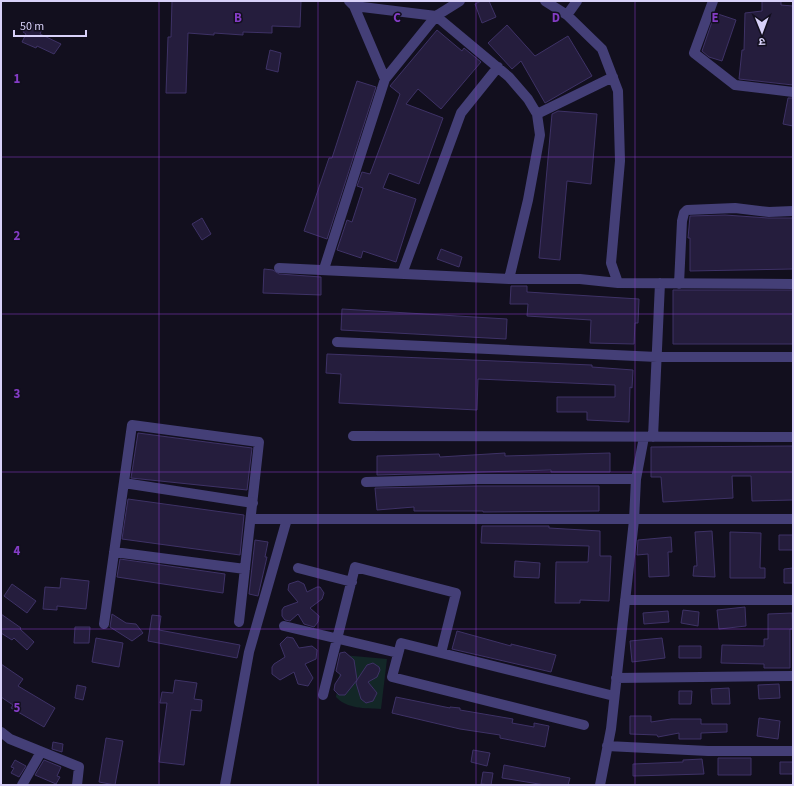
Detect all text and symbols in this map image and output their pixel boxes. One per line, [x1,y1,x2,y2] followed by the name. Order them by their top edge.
[234,9,242,27] text: B
[393,9,401,27] text: C
[552,9,560,27] text: D
[711,9,719,27] text: E
[14,12,86,38] scale bar
[742,12,782,52] north arrow
[20,18,44,35] text: 50 m
[758,34,766,49] text: उ
[14,70,21,88] text: 1
[14,227,21,245] text: 2
[14,385,21,403] text: 3
[14,542,21,560] text: 4
[14,699,21,717] text: 5

